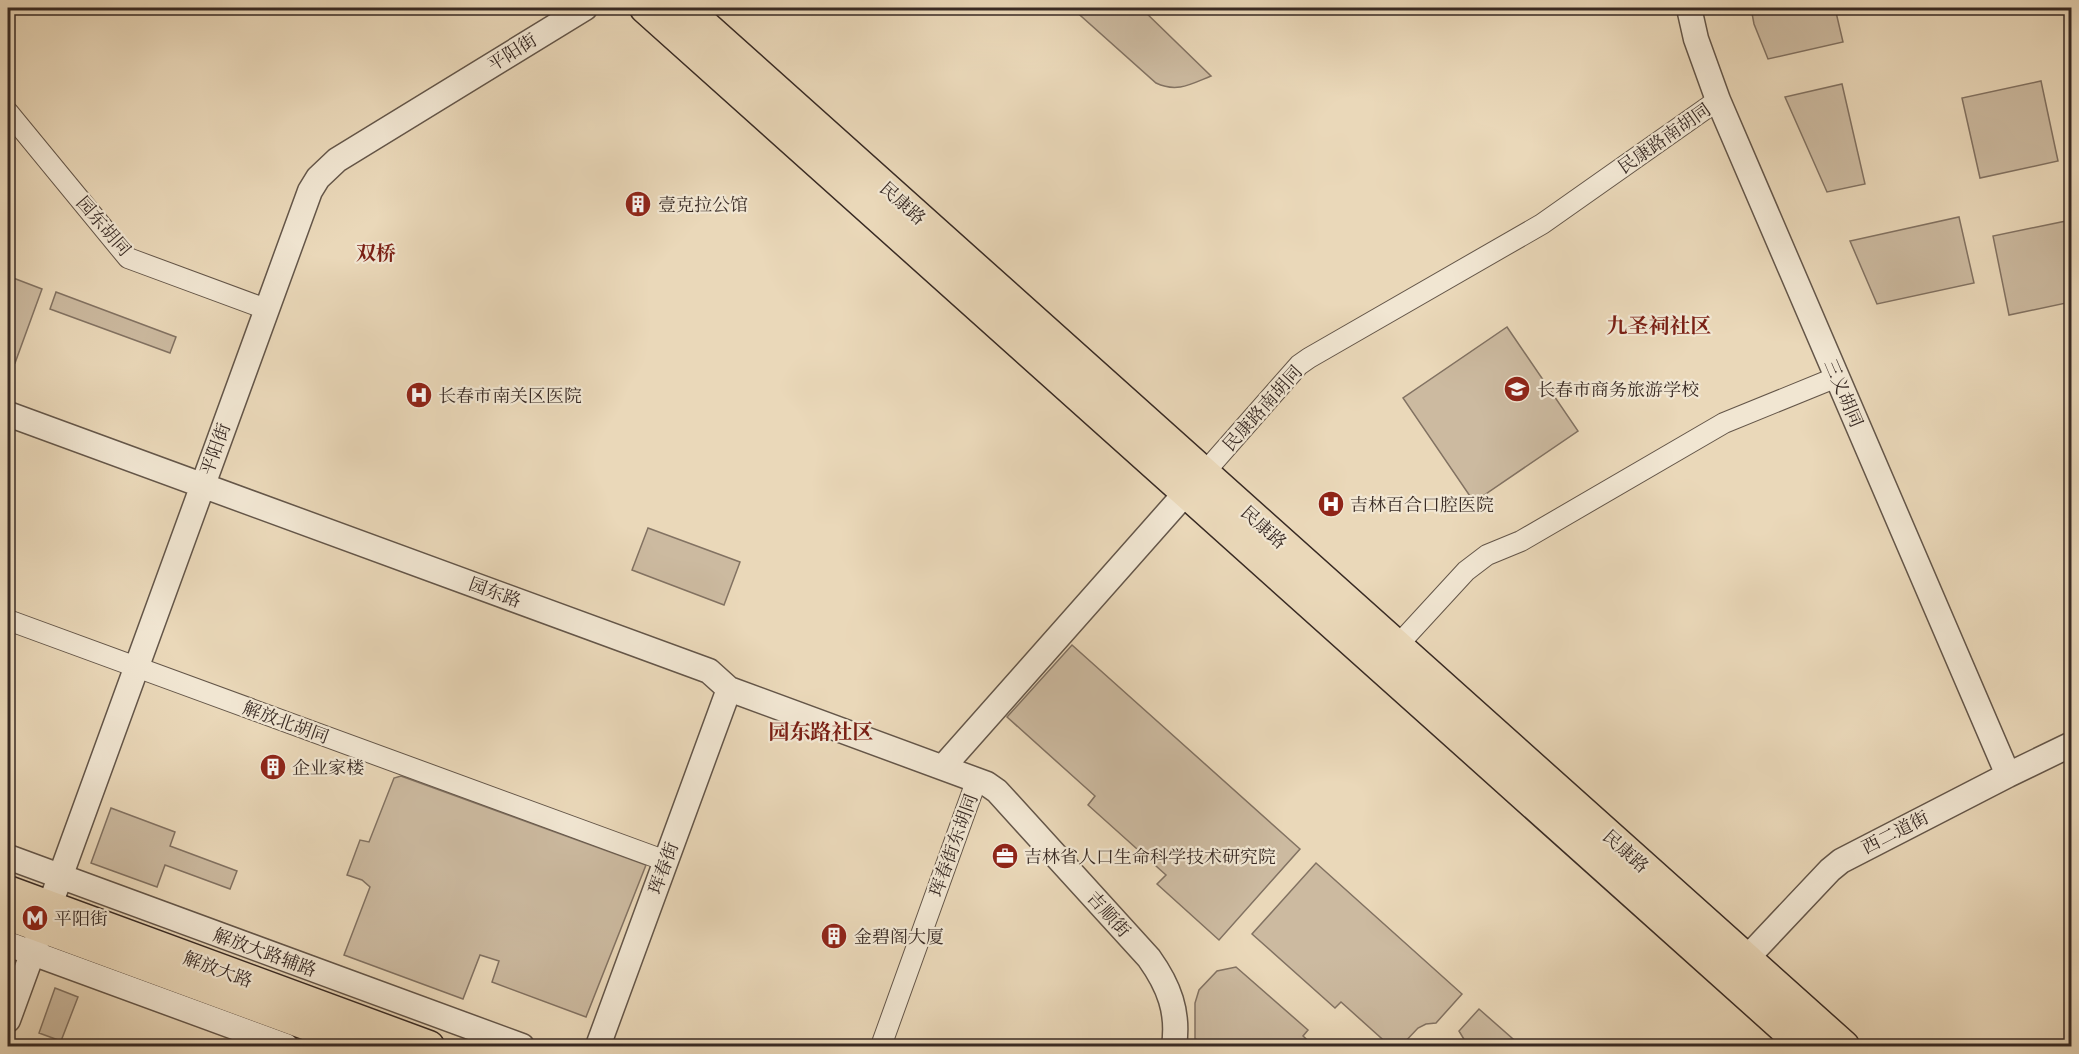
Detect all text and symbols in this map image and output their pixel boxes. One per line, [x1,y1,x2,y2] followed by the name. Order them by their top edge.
[482,26,542,78] street label: 平阳街
[1612,96,1716,180] street label: 民康路南胡同
[874,175,932,231] street label: 民康路
[623,189,653,219] building icon: 壹克拉公馆
[70,190,138,262] street label: 园东胡同
[658,191,748,218] place label: 壹克拉公馆
[356,238,396,267] district label: 双桥
[1607,310,1712,341] district label: 九圣祠社区
[1818,355,1870,431] street label: 三义胡同
[1216,359,1308,457] street label: 民康路南胡同
[1502,374,1532,404] school or university icon: 长春市商务旅游学校
[1537,376,1699,403] place label: 长春市商务旅游学校
[404,380,434,410] hospital icon: 长春市南关区医院
[438,382,582,409] place label: 长春市南关区医院
[193,419,237,479] street label: 平阳街
[1316,489,1346,519] hospital icon: 吉林百合口腔医院
[1350,491,1494,518] place label: 吉林百合口腔医院
[1235,499,1293,555] street label: 民康路
[465,570,525,614] street label: 园东路
[239,694,333,750] street label: 解放北胡同
[769,716,874,747] district label: 园东路社区
[258,752,288,782] building icon: 企业家楼
[292,754,364,781] place label: 企业家楼
[922,790,984,900] street label: 珲春街东胡同
[1857,804,1933,860] street label: 西二道街
[1597,823,1655,879] street label: 民康路
[641,838,685,898] street label: 珲春街
[990,841,1020,871] office icon: 吉林省人口生命科学技术研究院
[1024,843,1276,870] place label: 吉林省人口生命科学技术研究院
[1081,885,1137,943] street label: 吉顺街
[20,903,50,933] metro station icon: 平阳街
[54,905,108,932] place label: 平阳街
[819,921,849,951] building icon: 金碧阁大厦
[211,923,319,981] street label: 解放大路辅路
[854,923,944,950] place label: 金碧阁大厦
[180,947,256,991] street label: 解放大路

